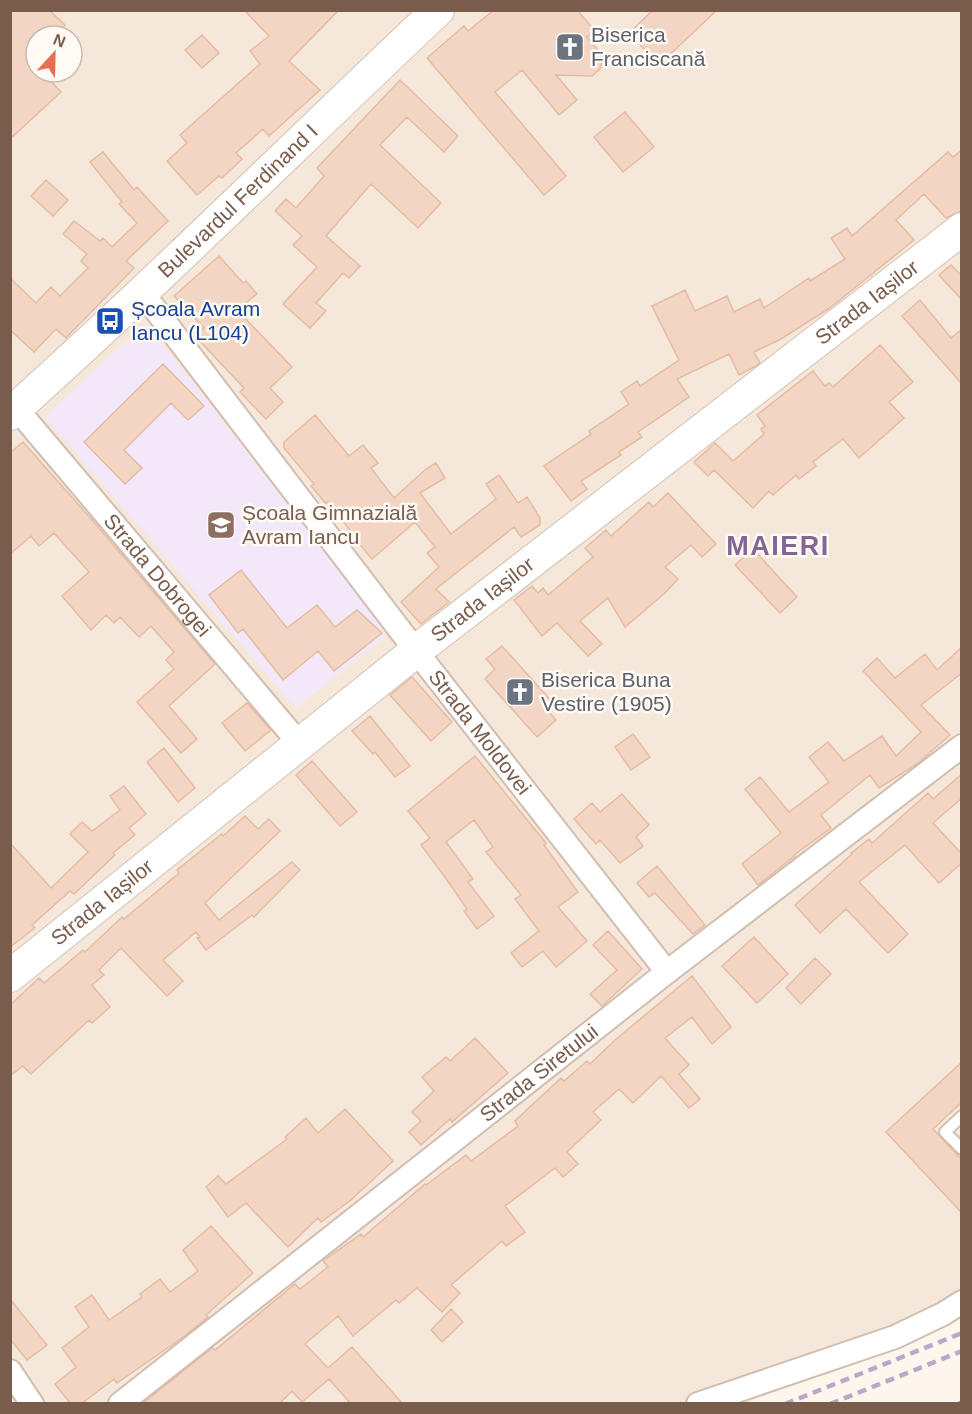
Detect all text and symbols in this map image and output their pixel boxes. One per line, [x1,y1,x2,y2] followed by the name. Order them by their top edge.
[591,23,706,70] place label: Biserica Franciscană
[24,24,84,84] north arrow
[51,31,68,51] text: N
[554,31,586,63] church icon: Biserica Franciscană
[153,119,322,282] street label: Bulevardul Ferdinand I
[811,255,923,349] street label: Strada Iașilor
[131,297,260,344] place label: Școala Avram Iancu (L104)
[94,305,126,337] bus stop icon: Școala Avram Iancu (L104)
[242,501,417,548] place label: Școala Gimnazială Avram Iancu
[100,509,216,641] street label: Strada Dobrogei
[205,509,237,541] school or university icon: Școala Gimnazială Avram Iancu
[726,531,830,561] district label: MAIERI
[426,552,538,646] street label: Strada Iașilor
[424,665,536,799] street label: Strada Moldovei
[541,668,672,715] place label: Biserica Buna Vestire (1905)
[504,676,536,708] church icon: Biserica Buna Vestire (1905)
[46,854,157,950] street label: Strada Iașilor
[475,1019,602,1126] street label: Strada Siretului

